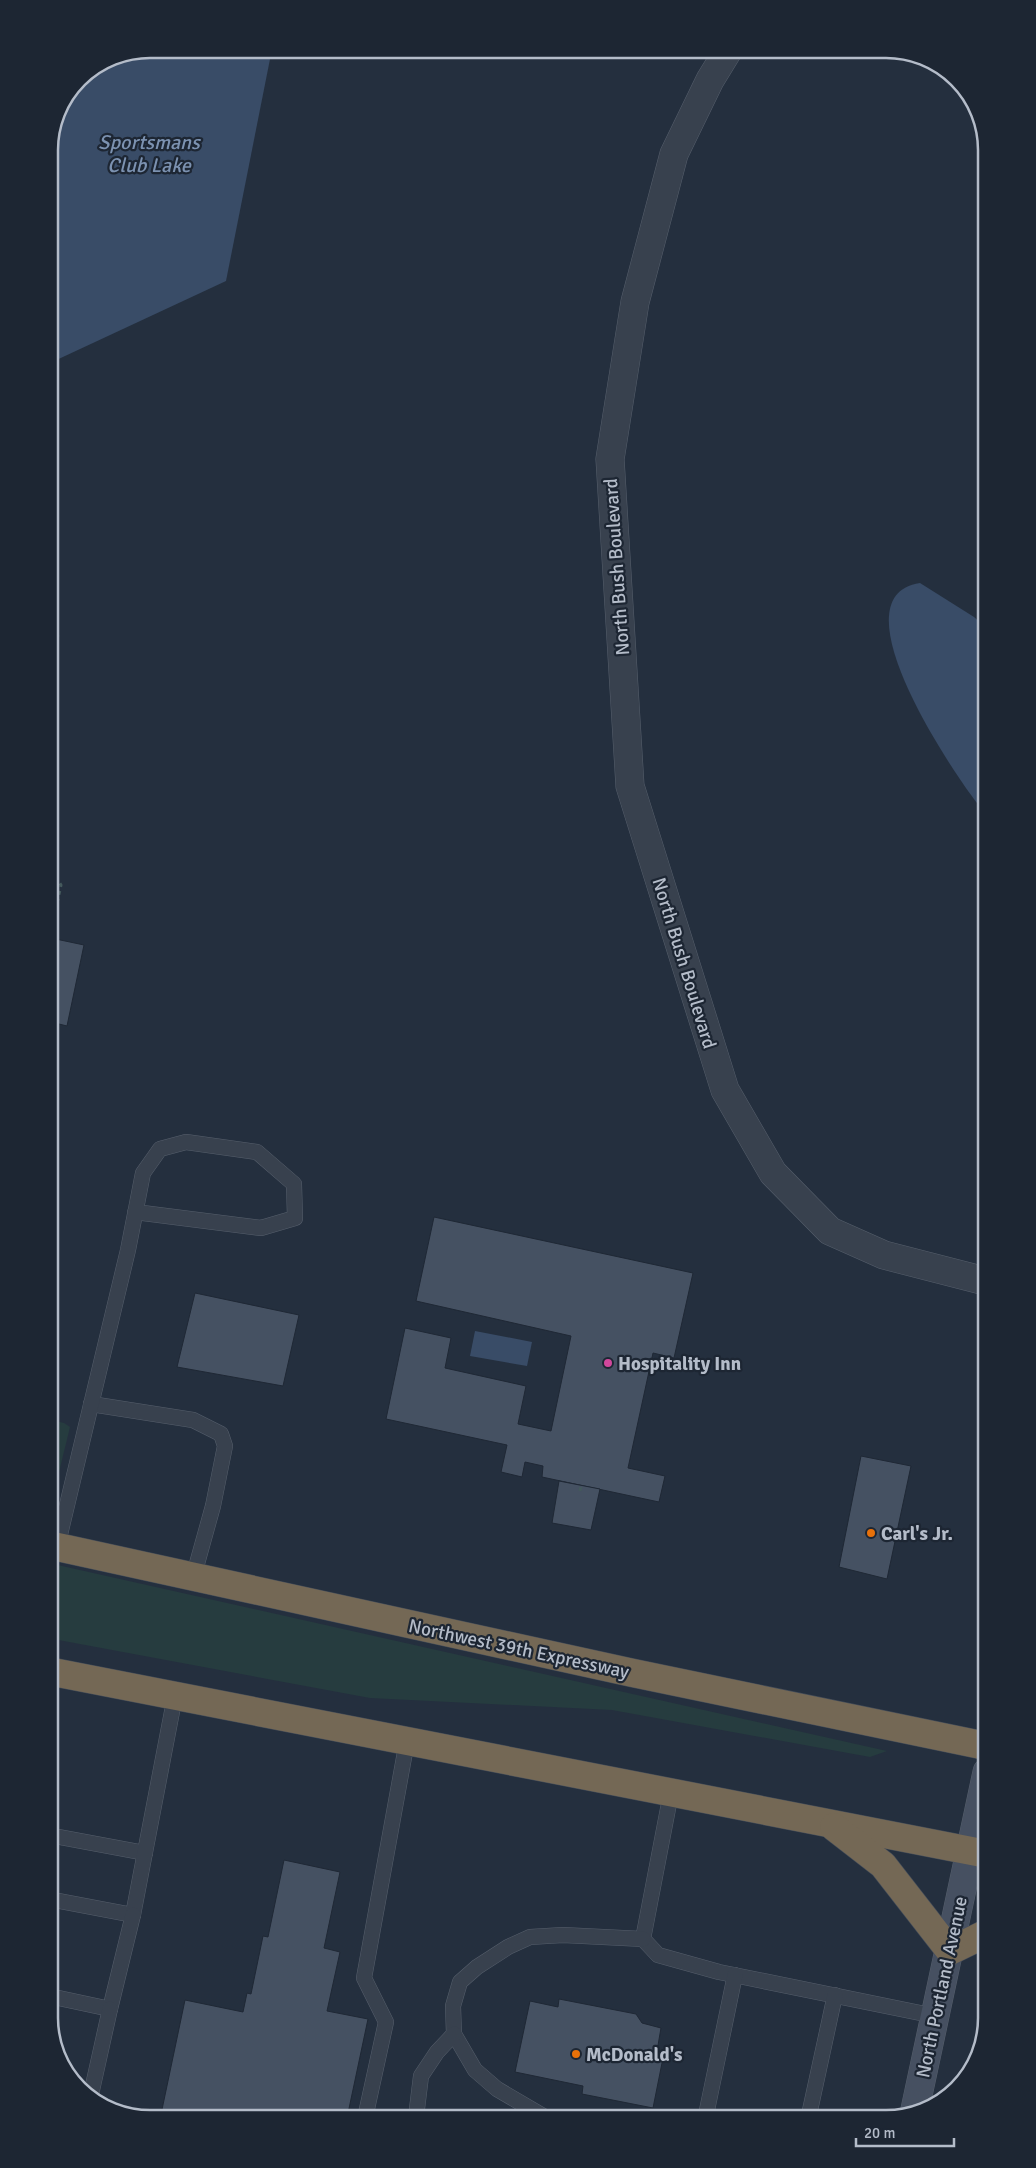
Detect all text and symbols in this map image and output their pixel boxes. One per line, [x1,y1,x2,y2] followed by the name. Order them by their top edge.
[98,130,202,178] water label: Sportsmans Club Lake
[599,477,635,656] street label: North Bush Boulevard
[647,875,721,1052] street label: North Bush Boulevard
[618,1352,741,1376] place label: Hospitality Inn
[602,1357,614,1369] marker: Hospitality Inn
[881,1522,953,1546] place label: Carl's Jr.
[865,1527,877,1539] marker: Carl's Jr.
[406,1614,631,1684] street label: Northwest 39th Expressway
[911,1894,973,2080] street label: North Portland Avenue
[586,2043,682,2067] place label: McDonald's
[570,2048,582,2060] marker: McDonald's
[856,2116,954,2148] scale bar
[864,2124,895,2142] text: 20 m

